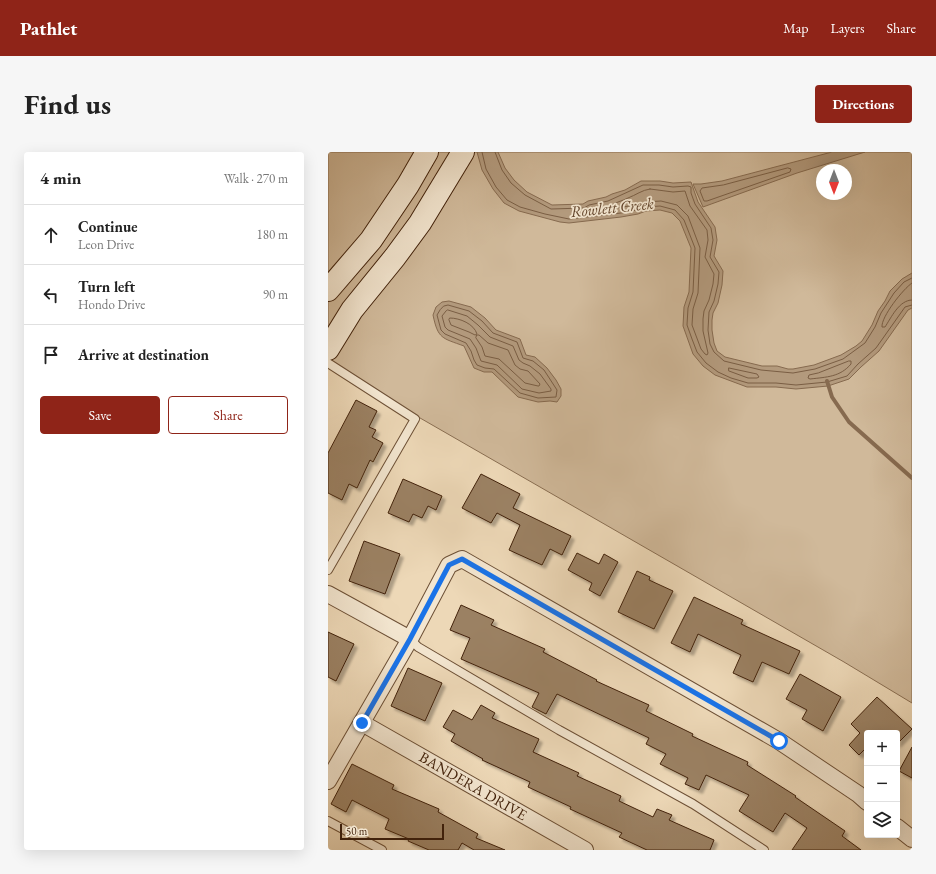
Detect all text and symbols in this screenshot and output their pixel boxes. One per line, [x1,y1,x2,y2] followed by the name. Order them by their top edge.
[20,16,77,41] text: Pathlet
[783,19,808,37] text: Map
[830,19,865,37] text: Layers
[887,19,916,37] text: Share
[815,85,912,123] button: Directions
[24,86,111,122] text: Find us
[816,164,852,200] north arrow
[40,167,81,189] text: 4 min
[224,170,288,187] text: Walk · 270 m
[569,193,655,222] water label: Rowlett Creek
[78,217,138,236] text: Continue
[40,224,62,246] icon: ahead
[257,226,288,243] text: 180 m
[78,236,134,253] text: Leon Drive
[78,277,135,296] text: Turn left
[40,284,62,306] icon: left
[263,286,288,303] text: 90 m
[78,296,145,313] text: Hondo Drive
[40,344,62,366] icon: arrive
[78,345,209,364] text: Arrive at destination
[40,396,160,434] button: Save
[168,396,288,434] button: Share
[353,714,371,732] route end
[864,730,900,838] map controls
[864,730,900,766] button: +
[770,732,788,750] route start
[416,747,531,824] street label: BANDERA DRIVE
[864,766,900,802] button: −
[864,802,900,838] button: layers
[340,822,444,841] scale bar
[346,824,367,838] text: 50 m

